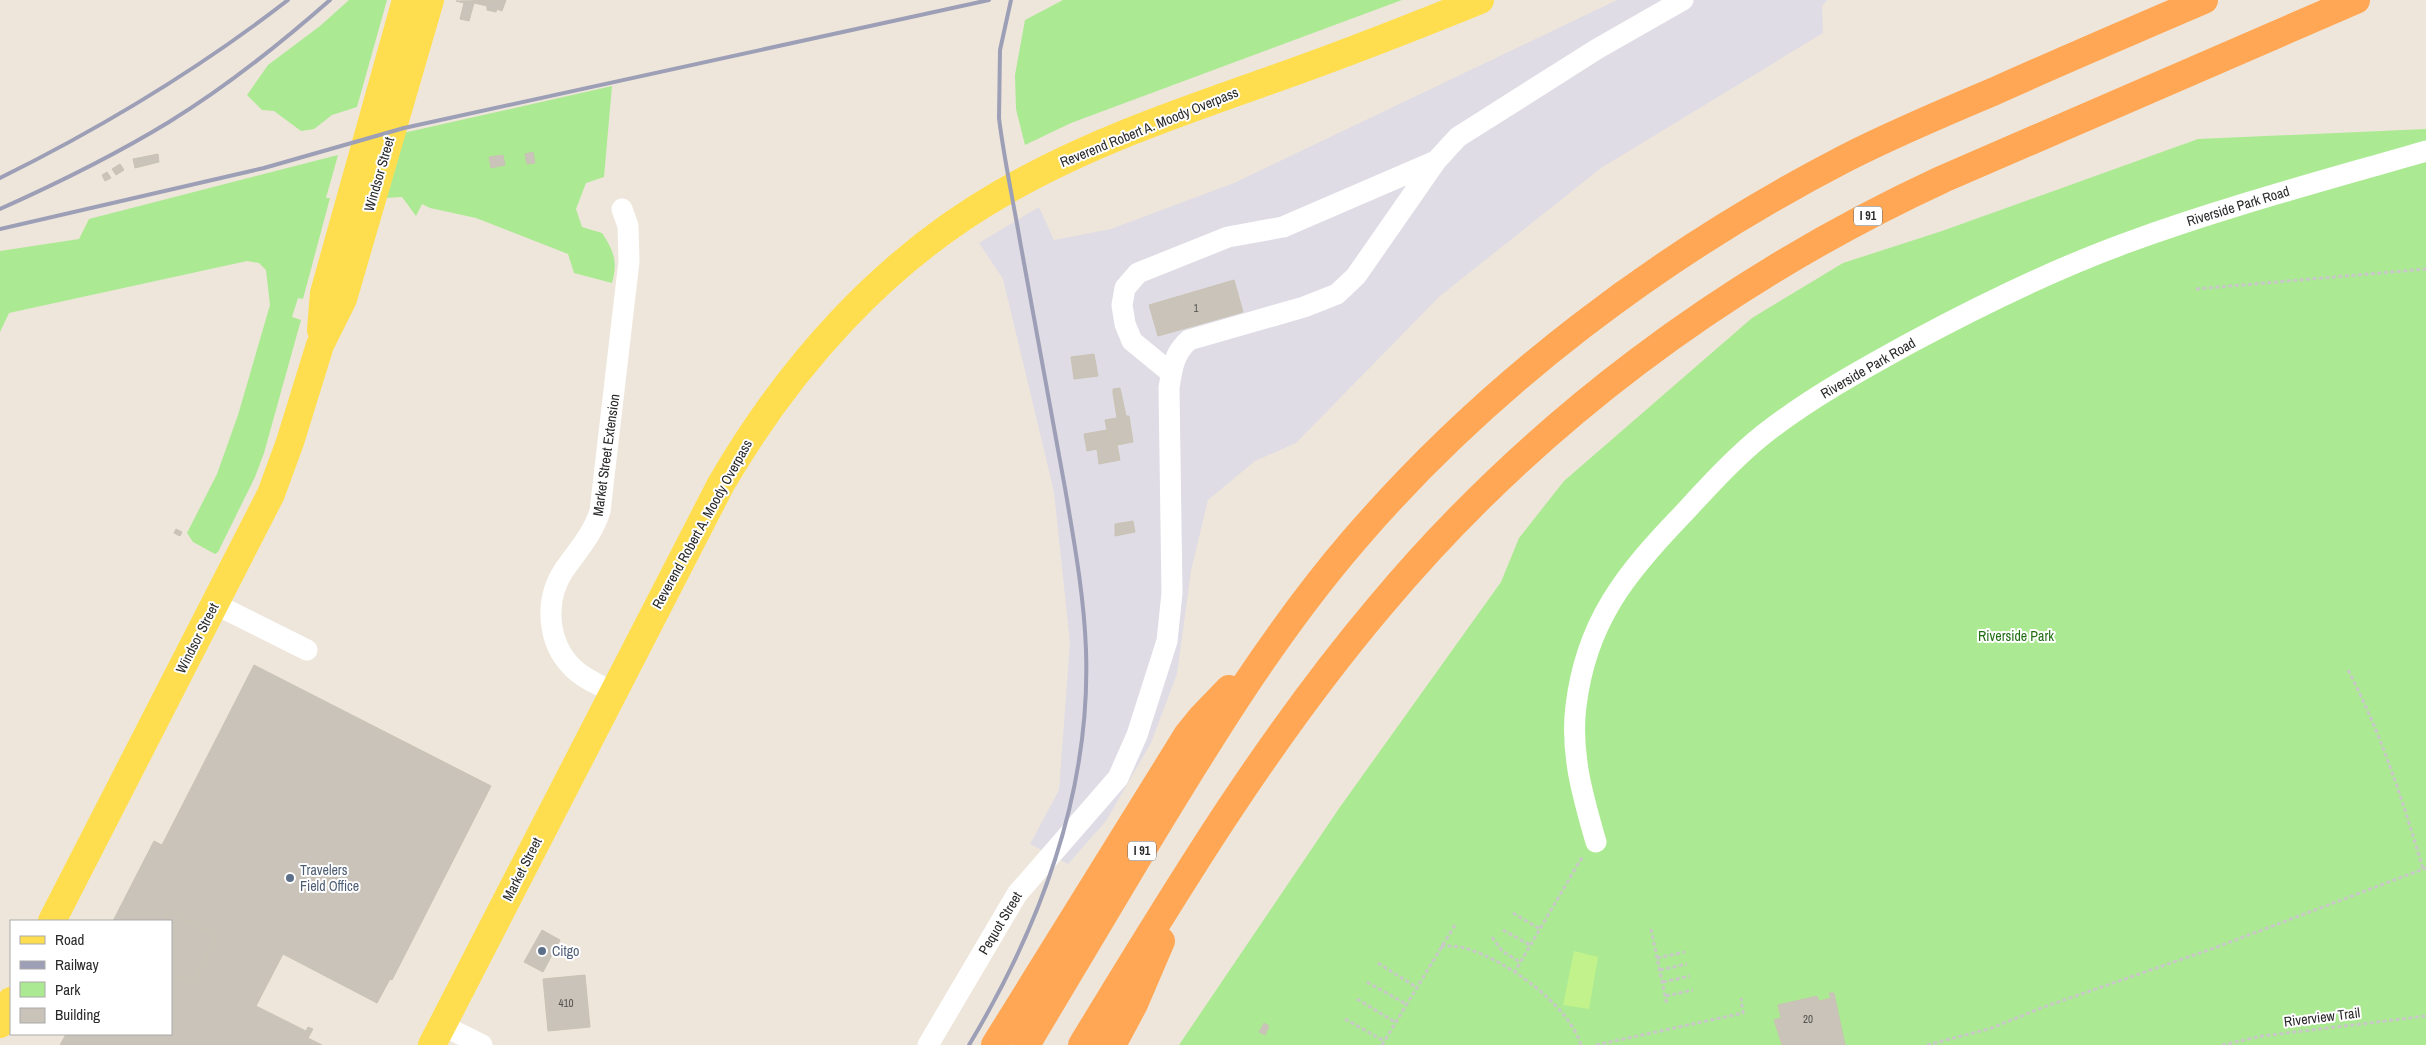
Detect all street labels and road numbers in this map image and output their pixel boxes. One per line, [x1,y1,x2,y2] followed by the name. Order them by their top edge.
[1057,83,1241,171] street label: Reverend Robert A. Moody Overpass
[360,135,398,213] street label: Windsor Street
[2184,182,2292,230] street label: Riverside Park Road
[1854,207,1882,226] road number: I 91
[1817,334,1919,402] street label: Riverside Park Road
[589,393,623,517] street label: Market Street Extension
[648,436,756,612] street label: Reverend Robert A. Moody Overpass
[172,600,222,676] street label: Windsor Street
[498,834,546,904] street label: Market Street
[1128,841,1156,860] road number: I 91
[974,888,1026,958] street label: Pequot Street
[2283,1003,2361,1031] street label: Riverview Trail

